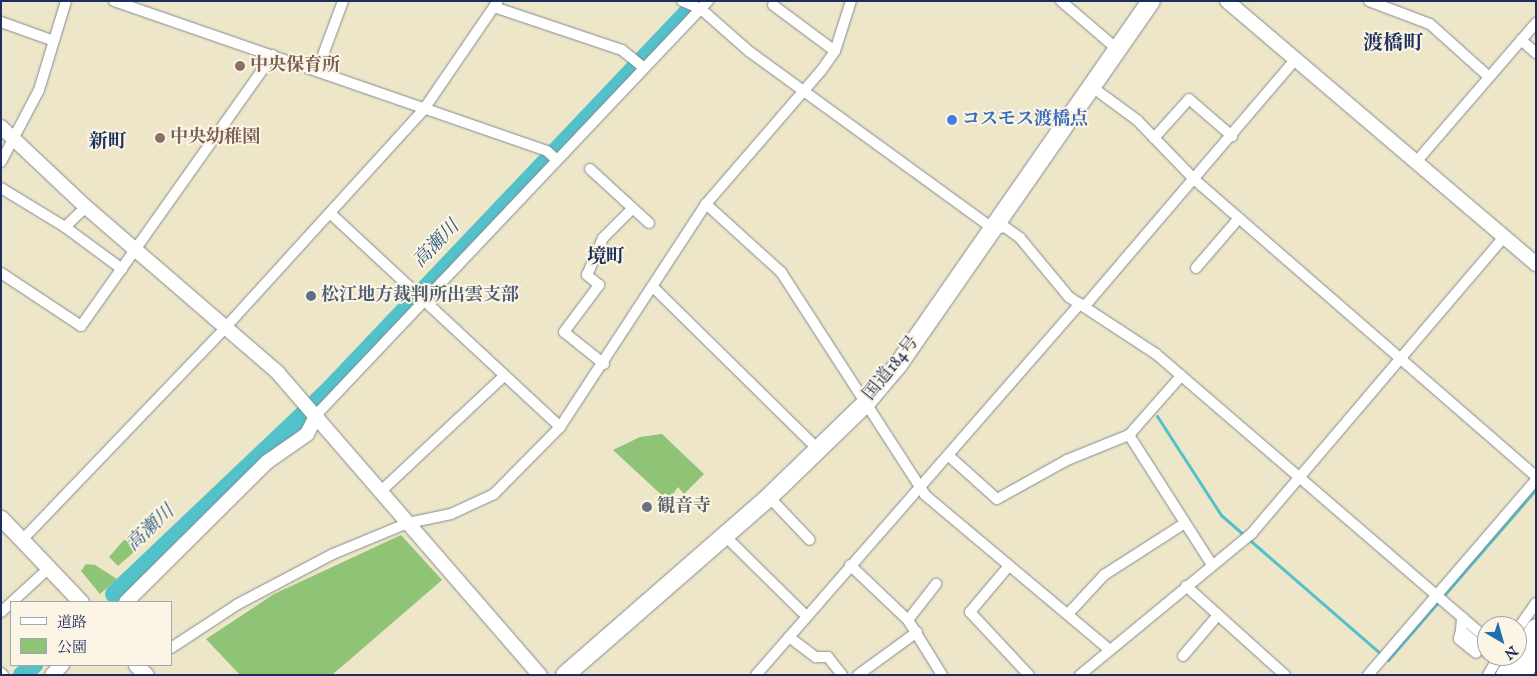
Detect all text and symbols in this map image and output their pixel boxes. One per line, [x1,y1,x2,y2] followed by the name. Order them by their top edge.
[1363,31,1423,55] district label: 渡橋町
[250,55,340,77] place label: 中央保育所
[234,60,246,72] marker: 中央保育所
[962,109,1088,131] place label: コスモス渡橋点
[946,114,958,126] marker: コスモス渡橋点
[170,127,260,149] place label: 中央幼稚園
[89,132,127,154] district label: 新町
[154,132,166,144] marker: 中央幼稚園
[409,217,465,273] water label: 高瀬川
[587,247,625,269] district label: 境町
[321,285,519,307] place label: 松江地方裁判所出雲支部
[305,290,317,302] marker: 松江地方裁判所出雲支部
[860,332,924,406] street label: 国道184号
[657,496,711,518] place label: 観音寺
[122,501,180,557] water label: 高瀬川
[641,501,653,513] marker: 観音寺
[10,601,172,666] legend
[57,613,87,632] text: 道路
[1477,616,1527,666] north arrow
[57,638,87,657] text: 公園
[1500,641,1521,663] text: N

